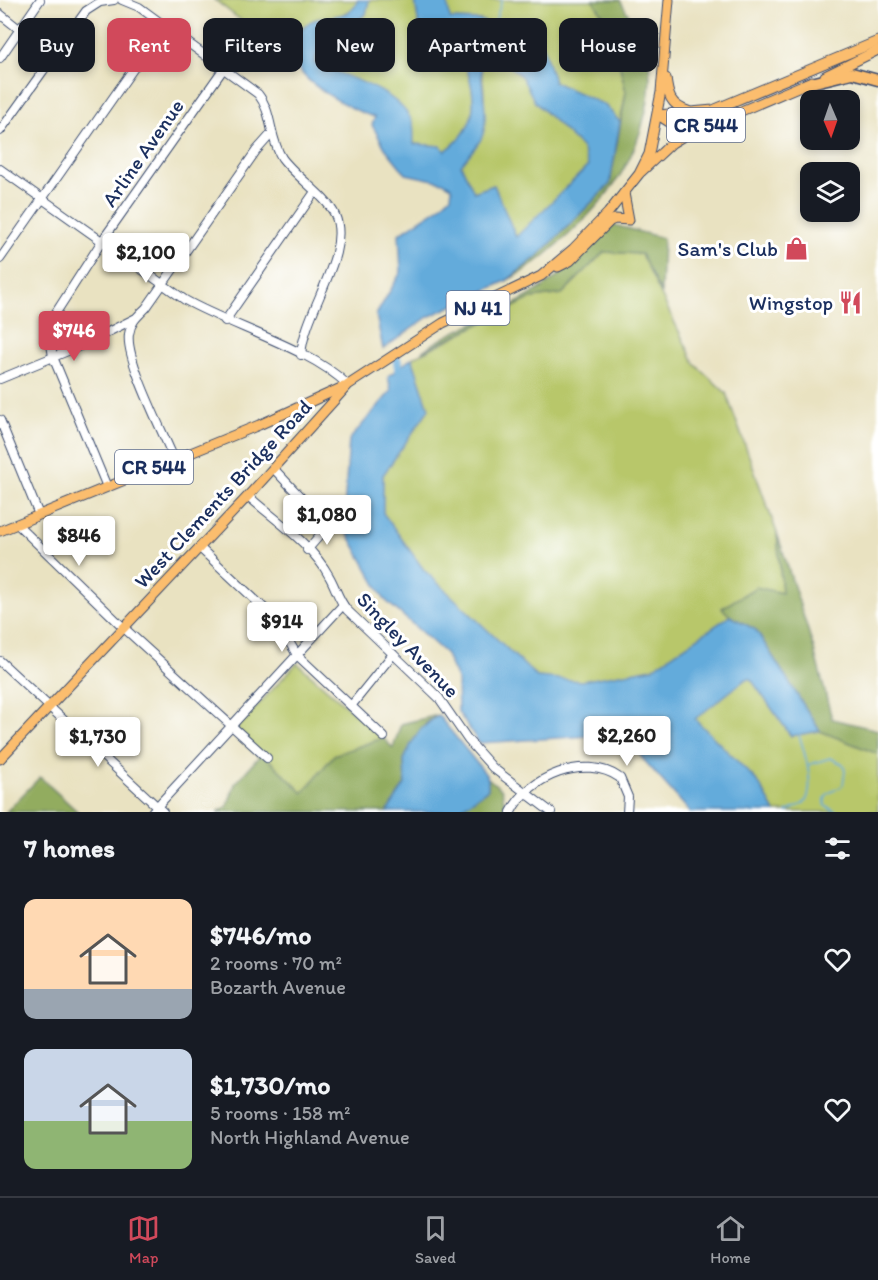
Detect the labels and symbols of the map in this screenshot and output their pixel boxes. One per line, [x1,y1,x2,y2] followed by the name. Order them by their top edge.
[800,90,860,150] north arrow
[96,94,189,211] street label: Arline Avenue
[667,108,745,142] road number: CR 544
[97,233,195,284] pin: $2,100
[678,236,778,261] place label: Sam's Club
[783,236,809,262] shop icon: Sam's Club
[749,290,833,315] place label: Wingstop
[838,290,864,316] restaurant icon: Wingstop
[446,291,510,325] road number: NJ 41
[38,311,110,362] pin: $746
[129,394,317,593] street label: West Clements Bridge Road
[115,450,193,484] road number: CR 544
[278,495,376,546] pin: $1,080
[43,516,115,567] pin: $846
[352,587,465,703] street label: Singley Avenue
[246,602,318,653] pin: $914
[578,716,676,767] pin: $2,260
[49,717,147,768] pin: $1,730

